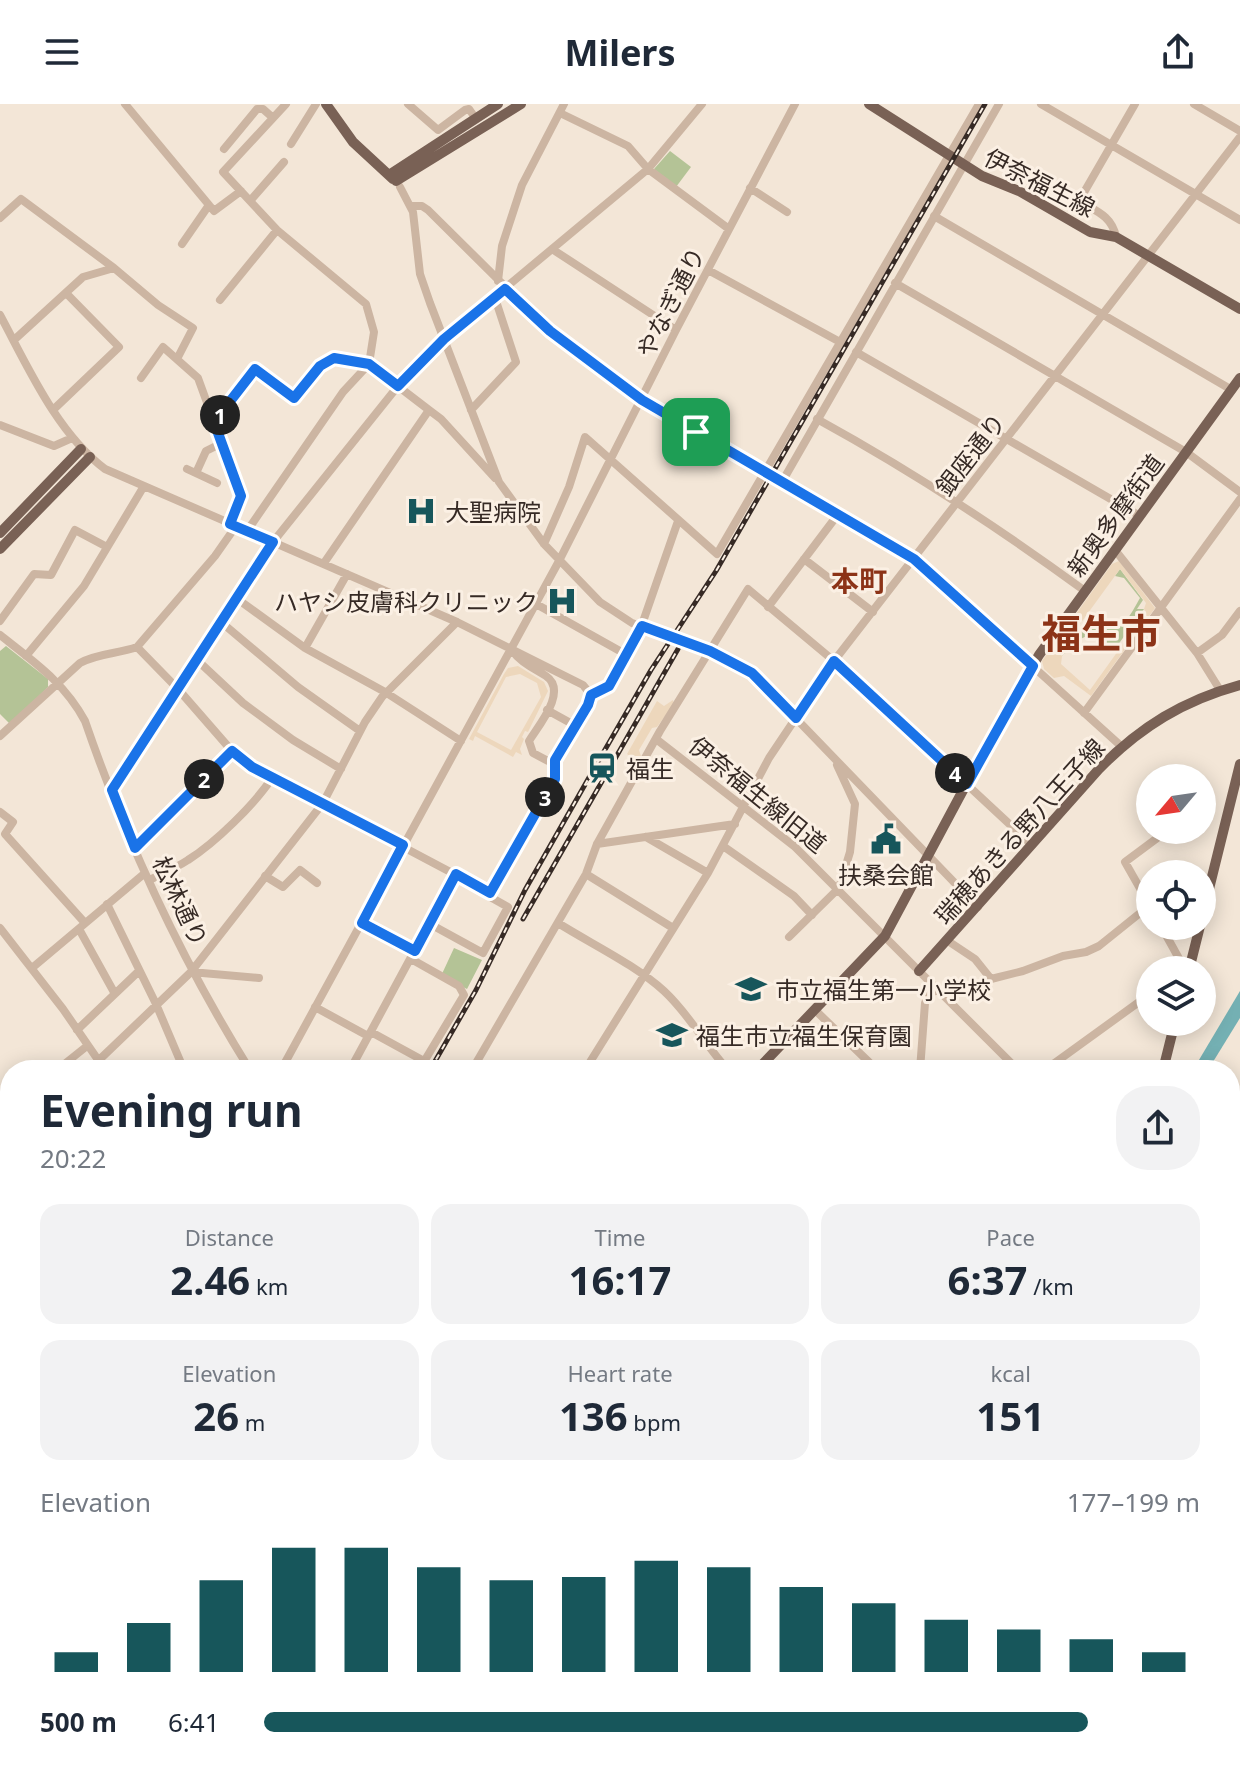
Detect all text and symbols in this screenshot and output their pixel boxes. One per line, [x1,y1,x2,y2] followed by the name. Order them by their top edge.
[564,28,676,77] text: Milers
[40,30,84,74] icon: menu
[1156,30,1200,74] icon: share
[979,140,1101,224] street label: 伊奈福生線
[628,241,712,363] street label: やなぎ通り
[200,395,240,435] pin: 1
[662,398,730,466] pin
[214,400,226,430] text: 1
[927,406,1013,502] street label: 銀座通り
[674,410,718,454] icon: arrive
[1059,447,1171,583] street label: 新奥多摩街道
[404,494,438,528] hospital icon: 大聖病院
[445,495,541,528] place label: 大聖病院
[831,561,887,599] district label: 本町
[545,584,579,618] hospital icon: ハヤシ皮膚科クリニック
[274,585,538,618] place label: ハヤシ皮膚科クリニック
[1041,605,1161,660] district label: 福生市
[682,728,834,860] street label: 伊奈福生線旧道
[927,731,1111,931] street label: 瑞穂あきる野八王子線
[585,751,619,785] station icon: 福生
[626,752,674,785] place label: 福生
[935,753,975,793] pin: 4
[949,758,961,788] text: 4
[184,759,224,799] pin: 2
[198,764,210,794] text: 2
[1136,764,1216,844] north arrow
[1136,764,1216,1036] map controls
[525,777,565,817] pin: 3
[539,782,551,812] text: 3
[869,822,903,856] public building icon: 扶桑会館
[146,851,216,951] street label: 松林通り
[838,858,934,891] place label: 扶桑会館
[1136,860,1216,940] button: locate
[1136,956,1216,1036] button: layers
[734,972,768,1006] school or university icon: 市立福生第一小学校
[775,973,991,1006] place label: 市立福生第一小学校
[655,1018,689,1052] school or university icon: 福生市立福生保育園
[696,1019,912,1052] place label: 福生市立福生保育園
[40,1080,303,1140] text: Evening run
[1116,1086,1200,1170] button: share
[40,1140,106,1176] text: 20:22
[185,1222,274,1252] text: Distance
[595,1222,645,1252] text: Time
[986,1222,1035,1252] text: Pace
[170,1252,250,1307] text: 2.46
[569,1252,671,1307] text: 16:17
[948,1252,1027,1307] text: 6:37
[250,1271,288,1301] text: km
[1027,1271,1074,1301] text: /km
[182,1358,276,1388] text: Elevation
[567,1358,673,1388] text: Heart rate
[990,1358,1031,1388] text: kcal
[193,1388,239,1443] text: 26
[559,1388,628,1443] text: 136
[976,1388,1045,1443] text: 151
[239,1407,265,1437] text: m
[628,1407,681,1437] text: bpm
[40,1484,151,1520] text: Elevation
[1067,1484,1200,1520] text: 177–199 m
[40,1704,117,1740] text: 500 m
[168,1704,220,1740] text: 6:41

